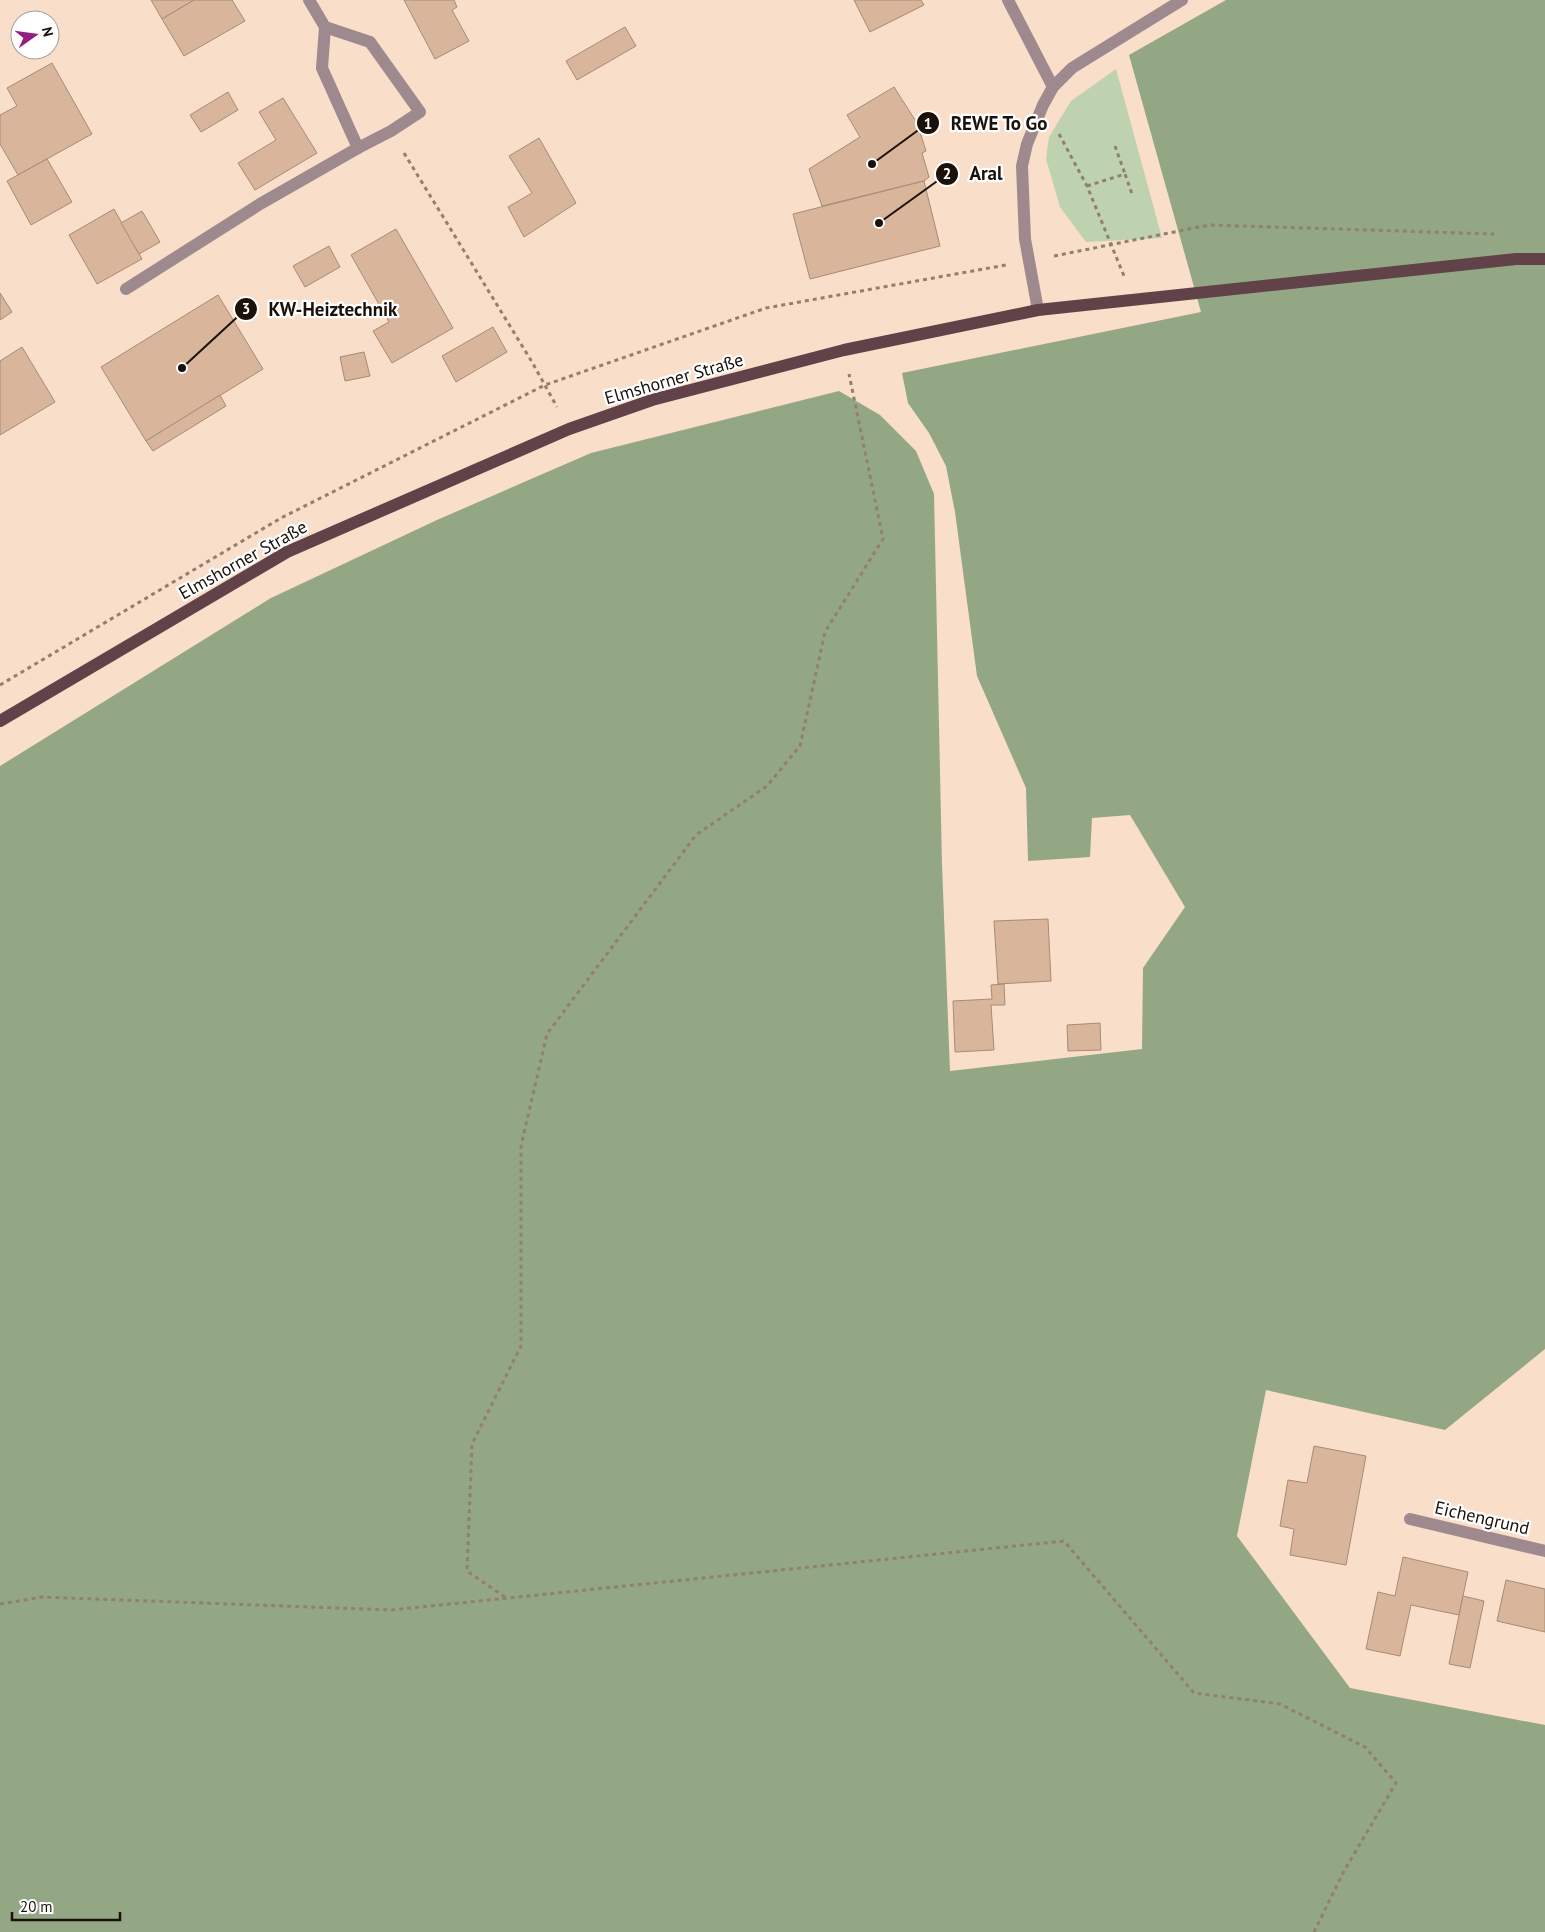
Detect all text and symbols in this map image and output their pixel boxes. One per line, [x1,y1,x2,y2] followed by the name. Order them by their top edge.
[10,10,60,60] north arrow
[38,25,57,38] text: N
[916,106,1058,140] callout: REWE To Go
[951,111,1047,135] text: REWE To Go
[924,114,932,133] text: 1
[934,157,1013,191] callout: Aral
[969,161,1003,185] text: Aral
[943,164,951,183] text: 2
[234,292,408,326] callout: KW-Heiztechnik
[269,297,398,321] text: KW-Heiztechnik
[242,299,250,318] text: 3
[602,348,746,409] street label: Elmshorner Straße
[175,515,311,604] street label: Elmshorner Straße
[1433,1495,1532,1540] street label: Eichengrund
[12,1890,120,1922] scale bar
[20,1897,53,1916] text: 20 m

